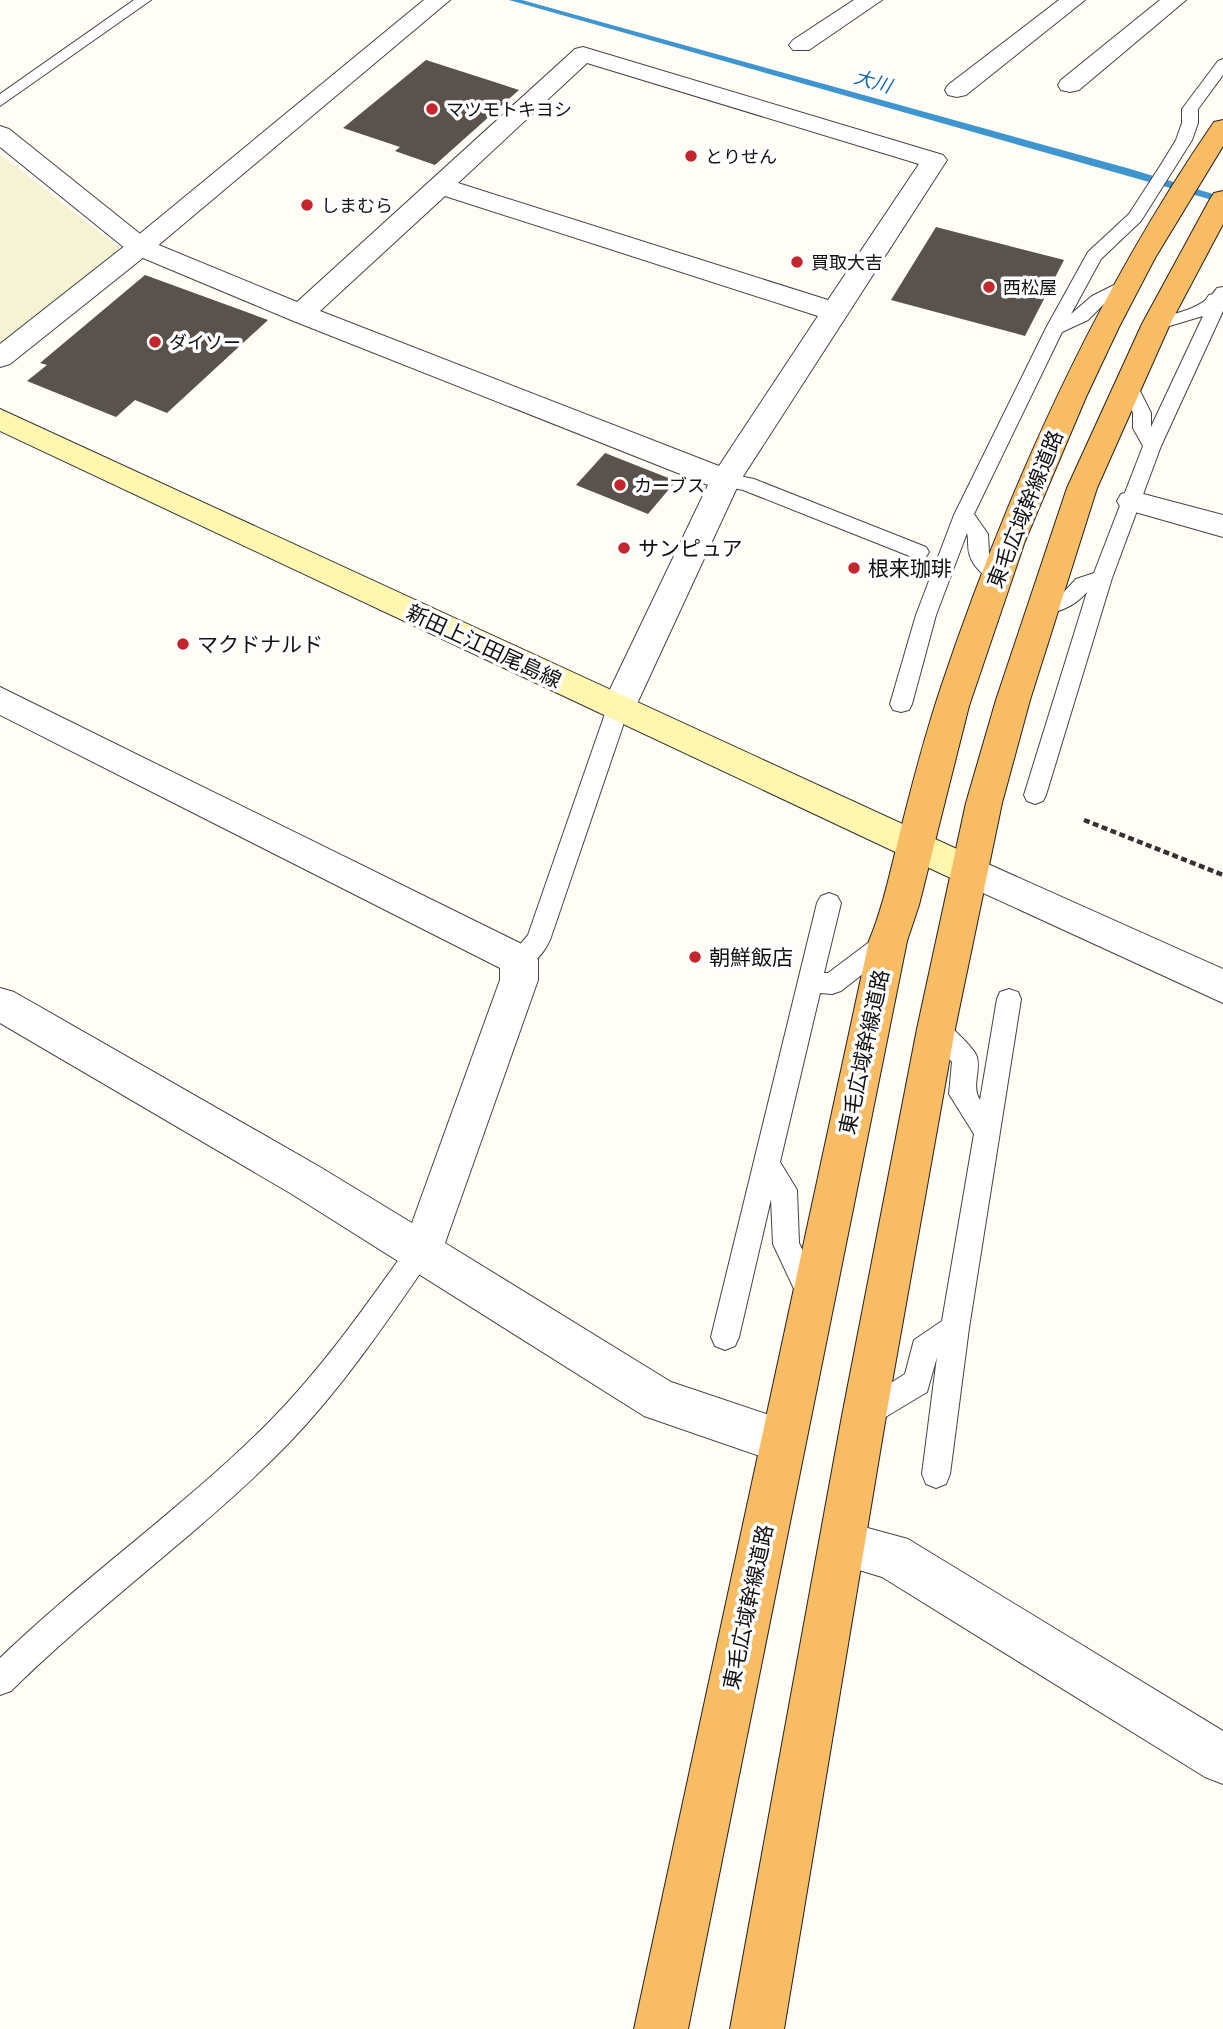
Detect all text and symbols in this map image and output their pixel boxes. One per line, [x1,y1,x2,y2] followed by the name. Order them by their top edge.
[851,63,897,99] water label: 大川
[446,97,572,122] place label: マツモトキヨシ
[424,101,440,117] marker: マツモトキヨシ
[705,144,777,169] place label: とりせん
[683,148,699,164] marker: とりせん
[321,193,393,218] place label: しまむら
[299,197,315,213] marker: しまむら
[811,250,883,275] place label: 買取大吉
[789,254,805,270] marker: 買取大吉
[1003,275,1057,300] place label: 西松屋
[981,279,997,295] marker: 西松屋
[169,330,241,355] place label: ダイソー
[147,334,163,350] marker: ダイソー
[980,426,1070,592] street label: 東毛広域幹線道路
[634,473,705,498] place label: カーブス
[612,477,628,493] marker: カーブス
[638,534,743,563] place label: サンピュア
[616,540,632,556] marker: サンピュア
[868,554,952,583] place label: 根来珈琲
[846,560,862,576] marker: 根来珈琲
[402,597,566,695] street label: 新田上江田尾島線
[197,630,323,659] place label: マクドナルド
[175,636,191,652] marker: マクドナルド
[709,943,793,972] place label: 朝鮮飯店
[687,949,703,965] marker: 朝鮮飯店
[832,967,896,1137] street label: 東毛広域幹線道路
[716,1522,780,1692] street label: 東毛広域幹線道路

